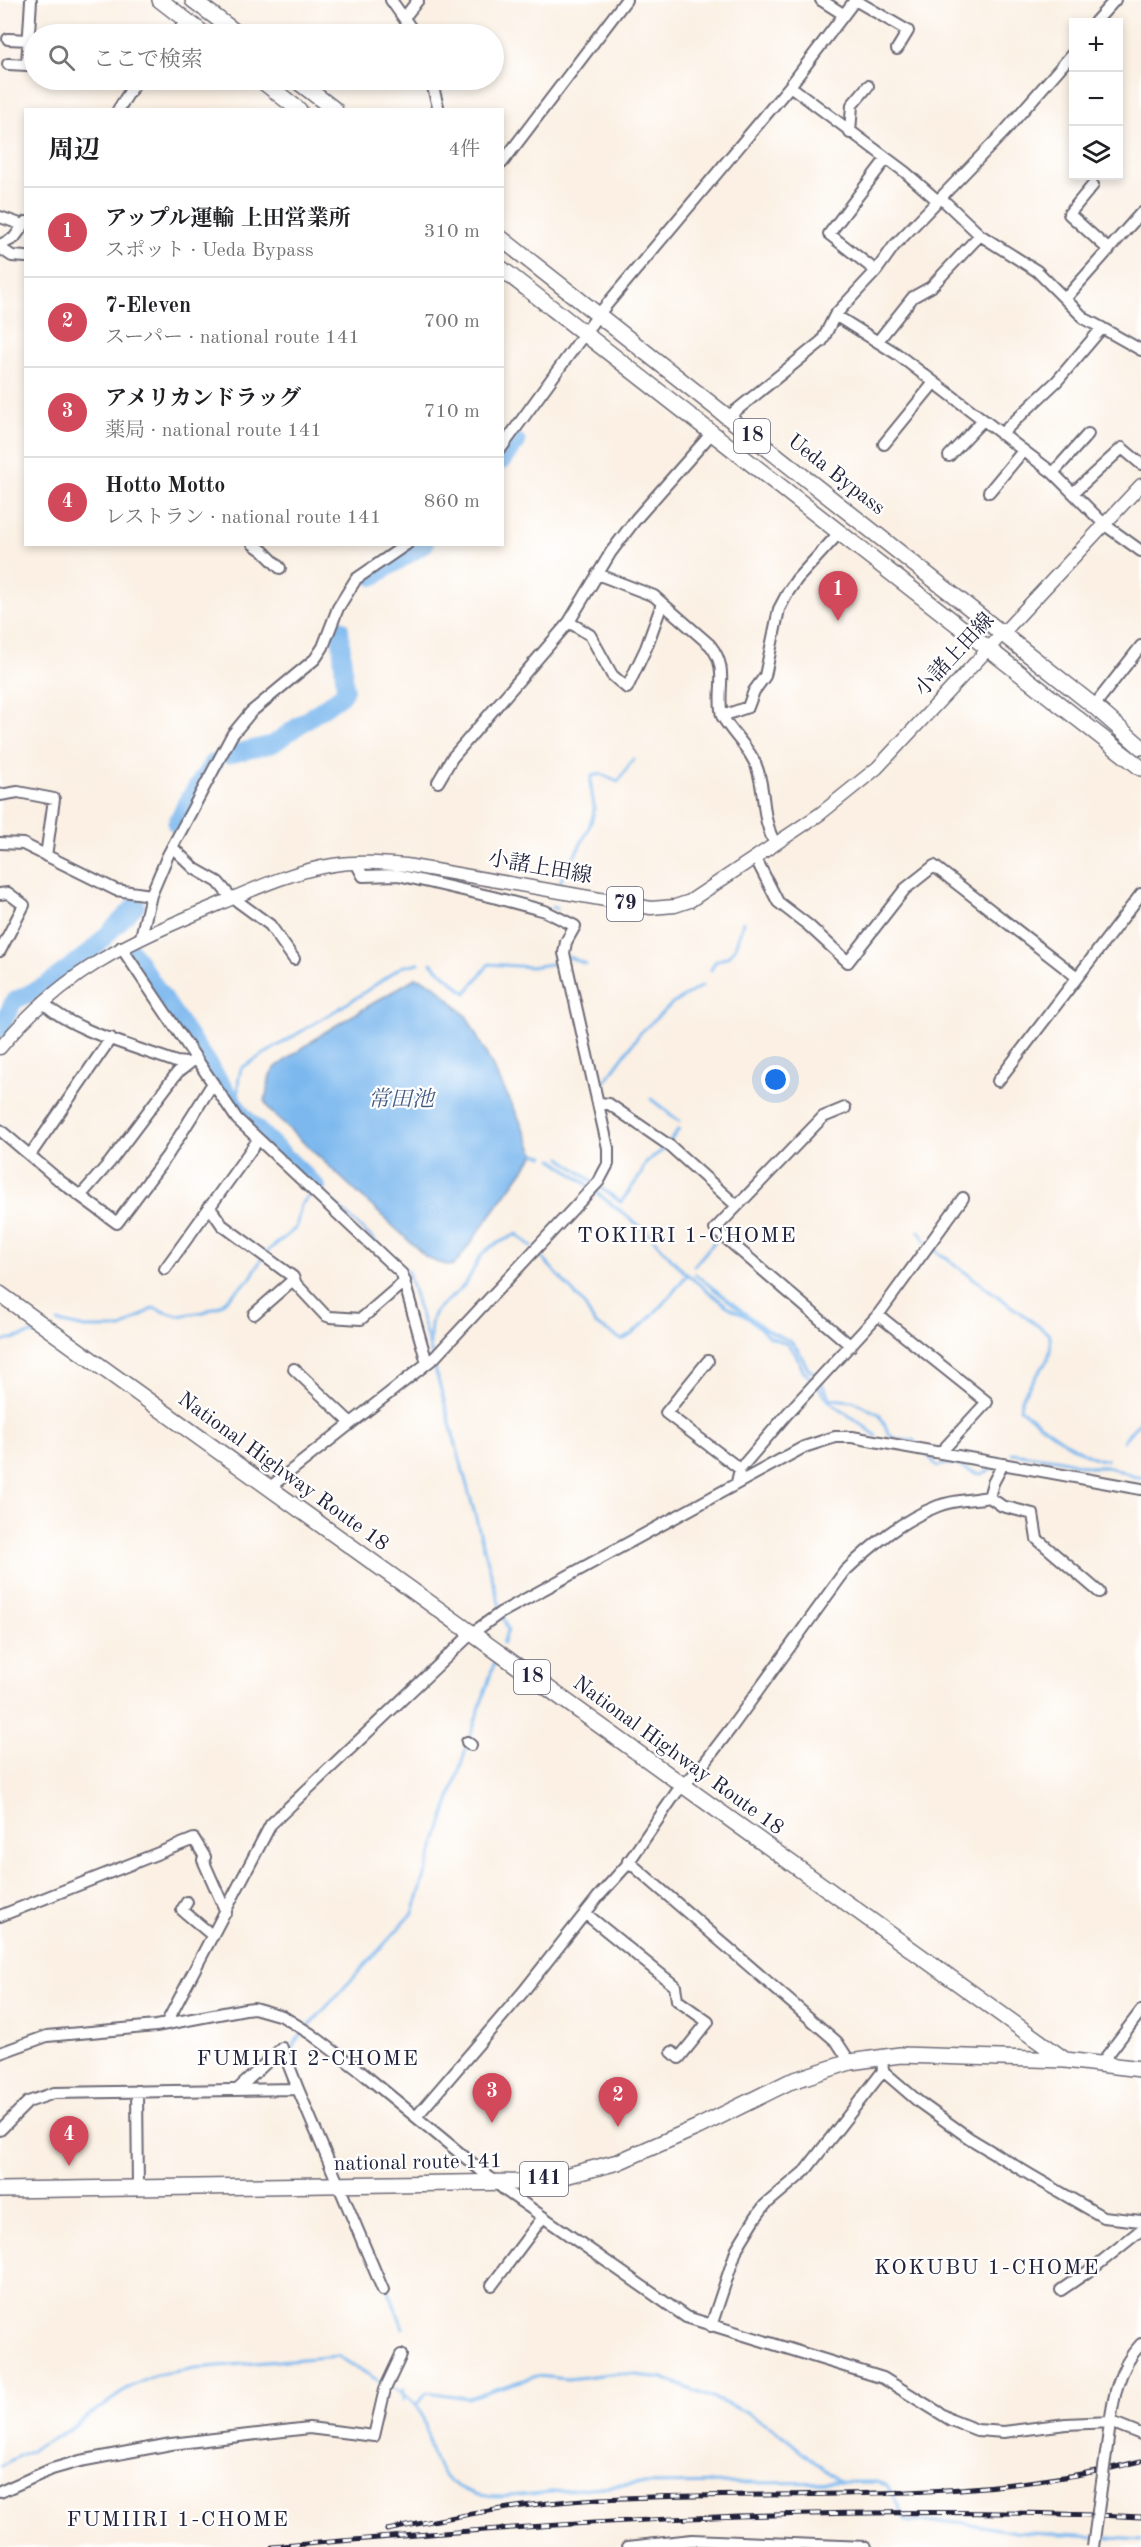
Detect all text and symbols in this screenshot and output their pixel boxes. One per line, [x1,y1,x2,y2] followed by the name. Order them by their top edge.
[1069,18,1123,180] map controls
[1069,18,1123,72] button: +
[24,24,504,90] search box
[45,41,78,74] icon: search
[93,49,203,71] text: ここで検索
[1069,72,1123,126] button: −
[1069,126,1123,180] button: layers
[48,138,100,164] text: 周辺
[448,140,480,160] text: 4件
[105,208,351,230] text: アップル運輸 上田営業所
[62,222,73,242] text: 1
[424,222,480,242] text: 310 m
[105,241,314,261] text: スポット · Ueda Bypass
[105,295,191,317] text: 7-Eleven
[62,312,73,332] text: 2
[424,312,480,332] text: 700 m
[105,328,360,348] text: スーパー · national route 141
[105,388,301,410] text: アメリカンドラッグ
[62,402,73,422] text: 3
[424,402,480,422] text: 710 m
[734,419,770,453] road number: 18
[105,421,322,441] text: 薬局 · national route 141
[783,431,889,519] street label: Ueda Bypass
[105,475,225,497] text: Hotto Motto
[62,492,73,512] text: 4
[424,492,480,512] text: 860 m
[105,508,381,528] text: レストラン · national route 141
[818,572,858,621] pin: 1
[910,608,998,701] street label: 小諸上田線
[486,847,594,887] street label: 小諸上田線
[607,887,643,921] road number: 79
[761,1065,790,1094] your location
[368,1087,437,1111] water label: 常田池
[577,1225,797,1247] district label: TOKIIRI 1-CHOME
[174,1389,392,1555] street label: National Highway Route 18
[514,1660,550,1694] road number: 18
[569,1673,787,1839] street label: National Highway Route 18
[197,2048,419,2070] district label: FUMIIRI 2-CHOME
[472,2074,512,2123] pin: 3
[598,2078,638,2127] pin: 2
[50,2116,88,2166] pin: 4
[334,2151,502,2175] street label: national route 141
[520,2162,568,2196] road number: 141
[874,2257,1100,2279] district label: KOKUBU 1-CHOME
[67,2509,289,2531] district label: FUMIIRI 1-CHOME

